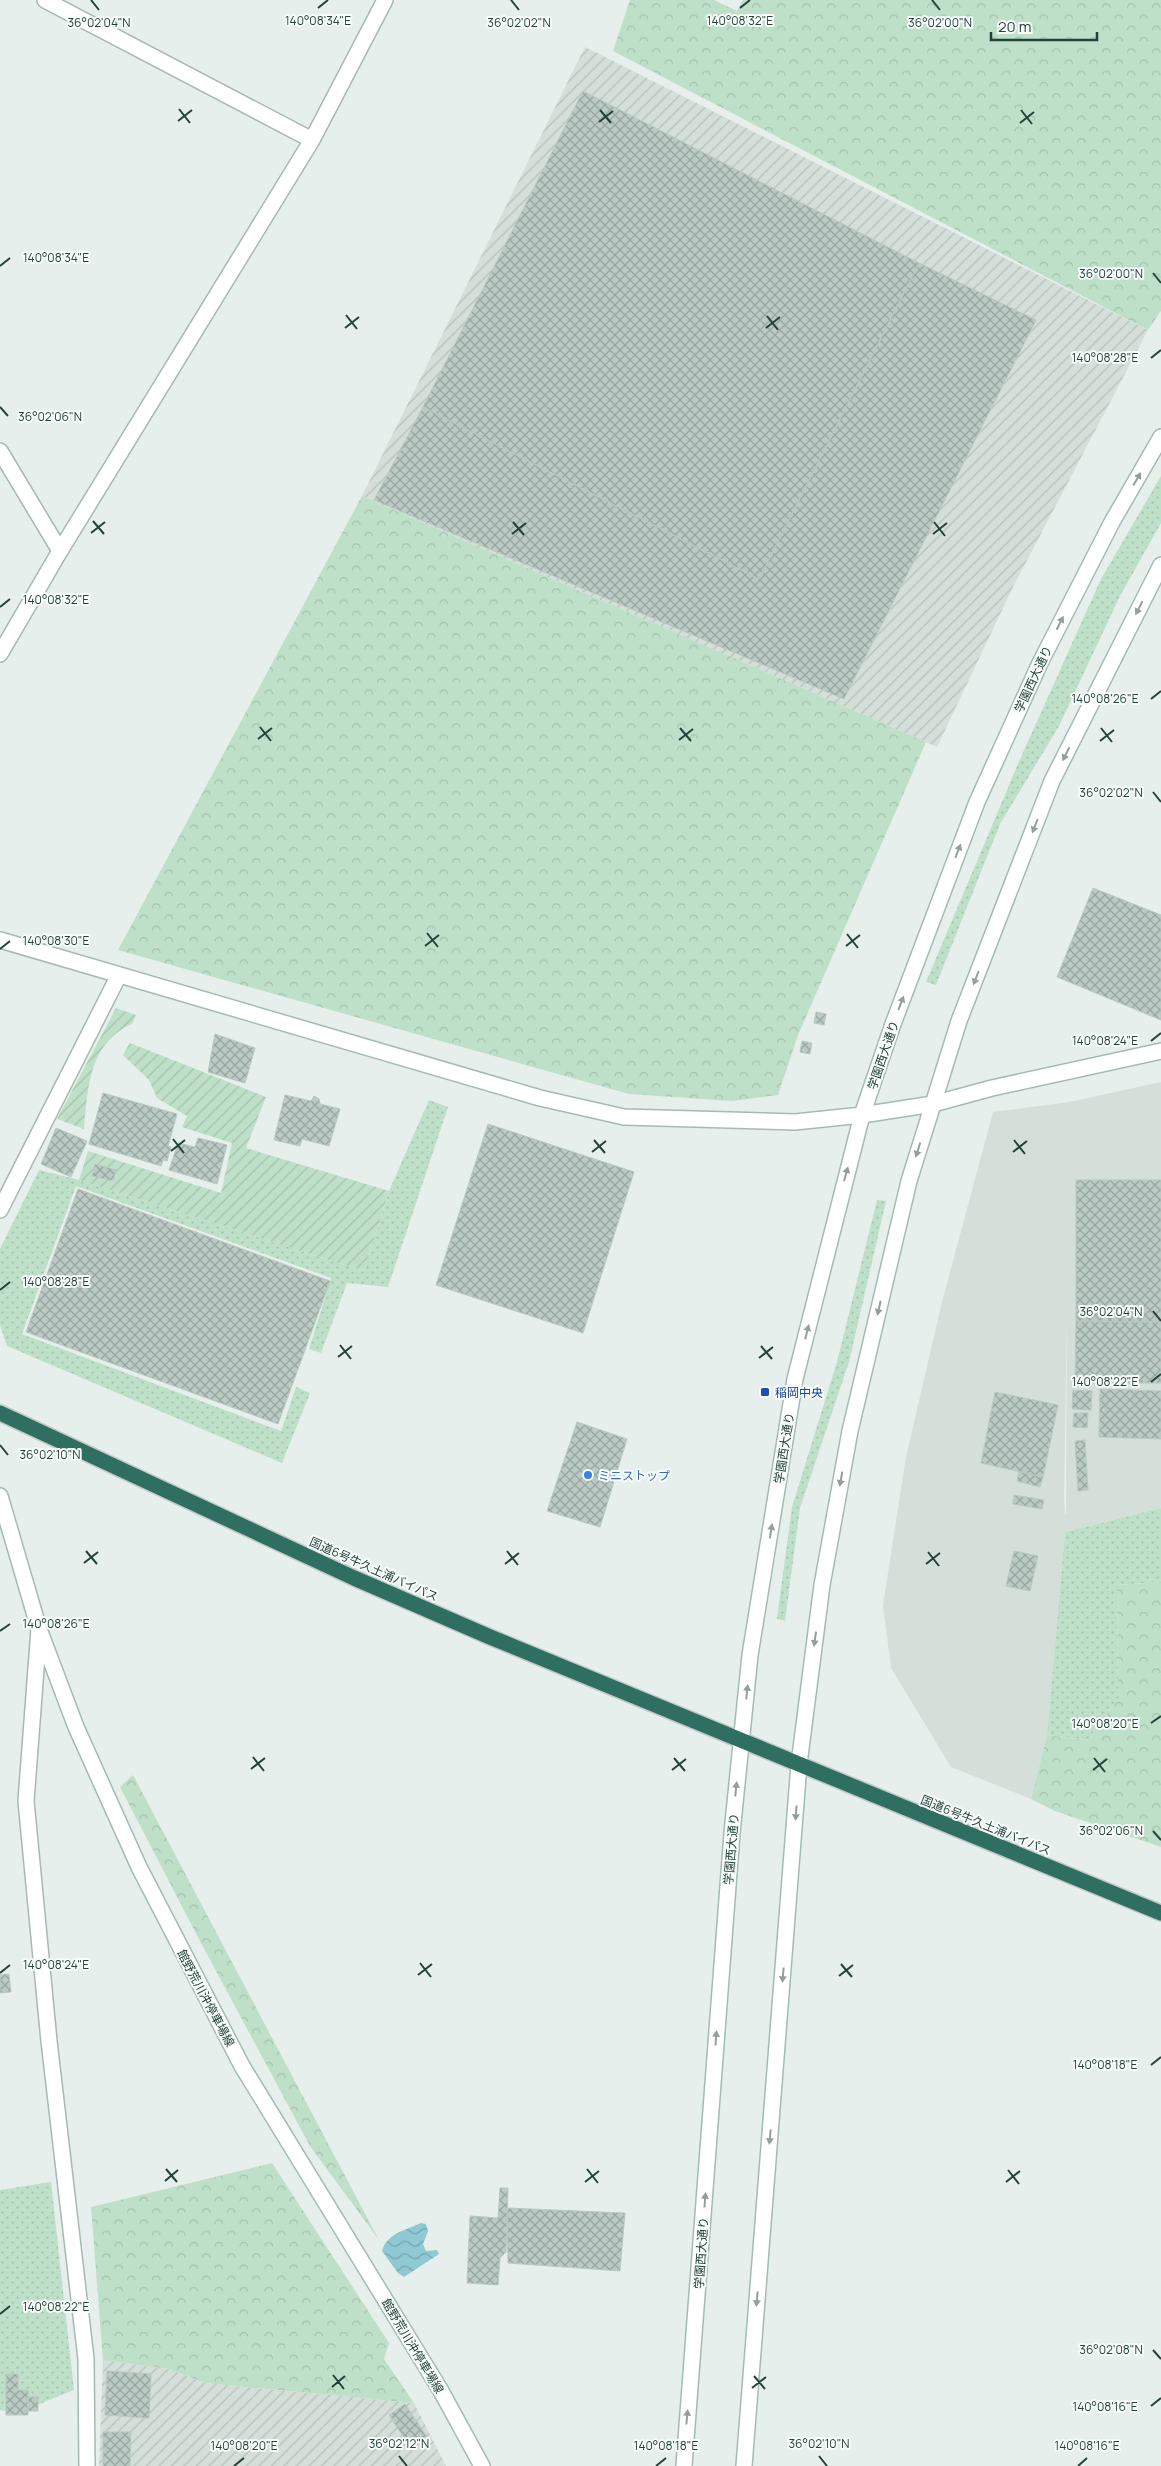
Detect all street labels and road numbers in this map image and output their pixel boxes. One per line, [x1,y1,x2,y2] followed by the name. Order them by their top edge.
[1010,643,1056,715] street label: 学園西大通り
[863,1018,903,1092] street label: 学園西大通り
[770,1411,798,1485] street label: 学園西大通り
[307,1533,441,1605] street label: 国道6号牛久土浦バイパス
[918,1791,1054,1859] street label: 国道6号牛久土浦バイパス
[719,1812,743,1886] street label: 学園西大通り
[173,1946,239,2050] street label: 館野荒川沖停車場線
[690,2216,712,2290] street label: 学園西大通り
[378,2295,448,2397] street label: 館野荒川沖停車場線

